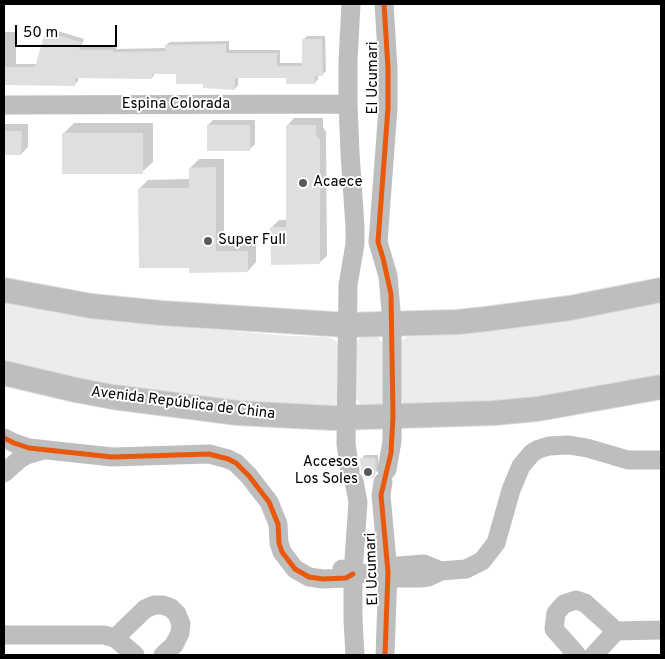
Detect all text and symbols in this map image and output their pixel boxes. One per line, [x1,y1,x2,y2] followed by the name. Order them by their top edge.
[18,15,120,47] scale bar
[23,24,58,43] text: 50 m
[365,41,383,115] street label: El Ucumari
[122,96,230,114] street label: Espina Colorada
[313,174,363,192] place label: Acaece
[297,177,309,189] marker: Acaece
[218,232,286,250] place label: Super Full
[202,235,214,247] marker: Super Full
[90,384,276,424] street label: Avenida República de China
[295,454,358,489] place label: Accesos Los Soles
[362,466,374,478] marker: Accesos Los Soles
[363,532,383,606] street label: El Ucumari

